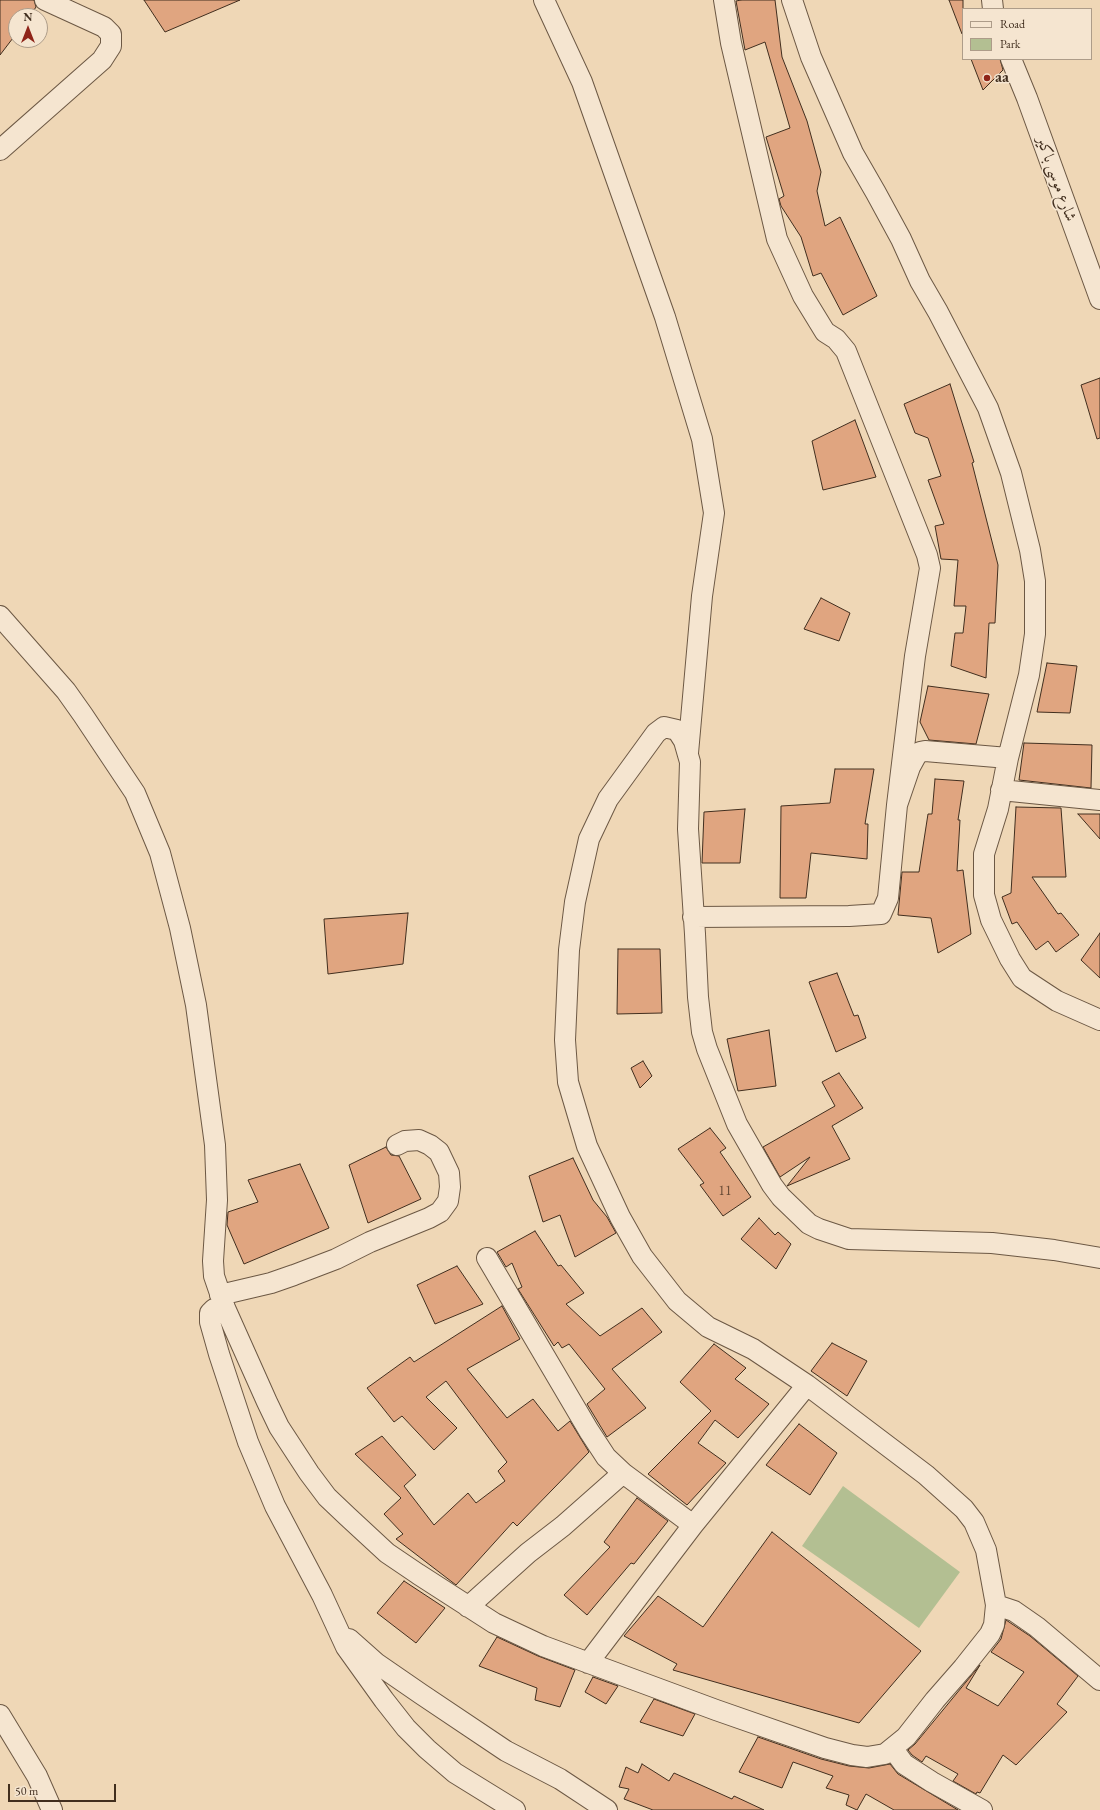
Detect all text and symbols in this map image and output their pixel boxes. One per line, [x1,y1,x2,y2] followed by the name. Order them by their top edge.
[8,8,48,48] north arrow
[962,8,1092,60] legend
[24,10,32,24] text: N
[1000,16,1025,32] text: Road
[1000,36,1020,52] text: Park
[995,68,1009,88] place label: aa
[982,73,992,83] marker: aa
[1032,134,1080,224] street label: شارع موسى باكير
[718,1183,732,1199] house number: 11
[10,1776,118,1802] scale bar
[15,1783,38,1799] text: 50 m

